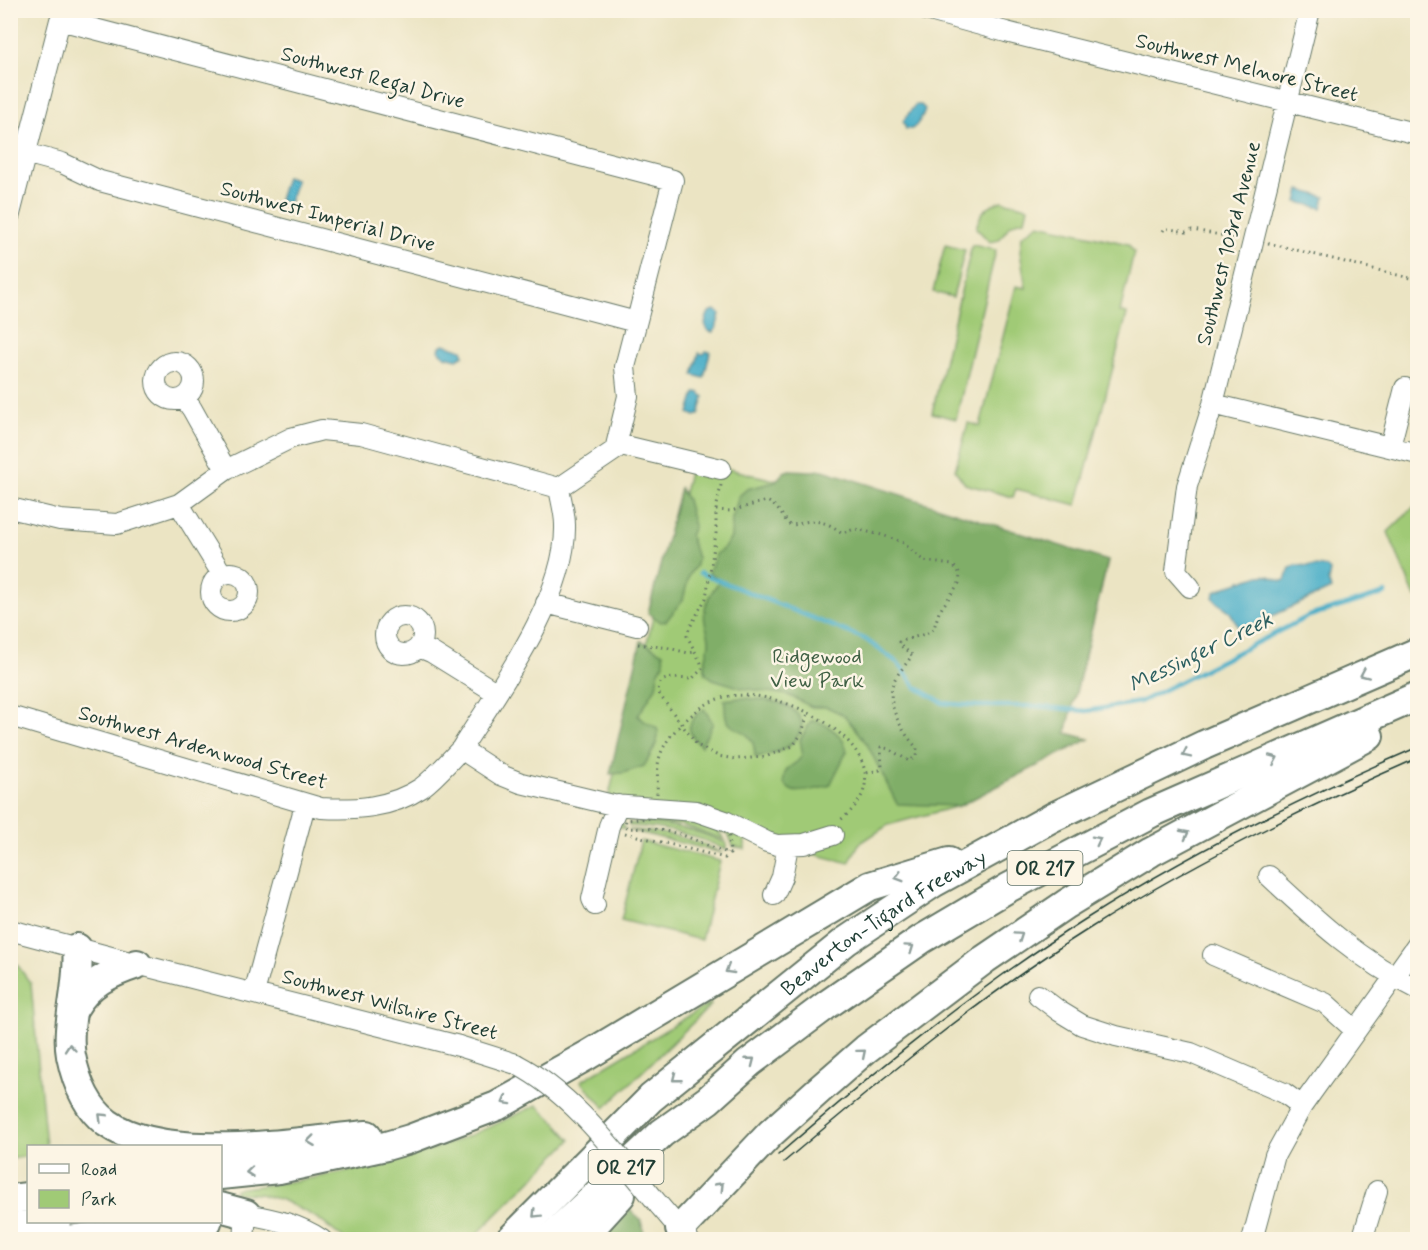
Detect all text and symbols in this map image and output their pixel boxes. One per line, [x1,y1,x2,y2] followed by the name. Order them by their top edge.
[1132,27,1361,109] street label: Southwest Melnore Street
[277,40,468,118] street label: Southwest Regal Drive
[1190,138,1268,348] street label: Southwest 103rd Avenue
[217,175,438,259] street label: Southwest Imperial Drive
[1124,606,1279,702] water label: Messinger Creek
[770,643,864,695] park label: Ridgewood View Park
[1359,667,1370,679] one-way arrow
[75,699,331,797] street label: Southwest Ardenwood Street
[1181,747,1192,759] one-way arrow
[1268,754,1279,766] one-way arrow
[1178,830,1189,841] one-way arrow
[1091,836,1102,848] one-way arrow
[776,843,992,1003] street label: Beaverton-Tigard Freeway
[1008,851,1082,885] road number: OR 217
[894,870,905,882] one-way arrow
[1012,932,1023,943] one-way arrow
[903,944,914,955] one-way arrow
[279,963,501,1047] street label: Southwest Wilshire Street
[724,963,735,974] one-way arrow
[64,1043,77,1052] one-way arrow
[855,1049,866,1060] one-way arrow
[745,1058,756,1069] one-way arrow
[671,1071,682,1082] one-way arrow
[502,1094,512,1105] one-way arrow
[98,1113,109,1124] one-way arrow
[306,1134,315,1147] one-way arrow
[27,1145,222,1223] legend
[588,1150,664,1184] road number: OR 217
[81,1158,117,1182] text: Road
[246,1165,255,1178] one-way arrow
[713,1183,724,1193] one-way arrow
[81,1188,117,1212] text: Park
[532,1206,543,1217] one-way arrow

